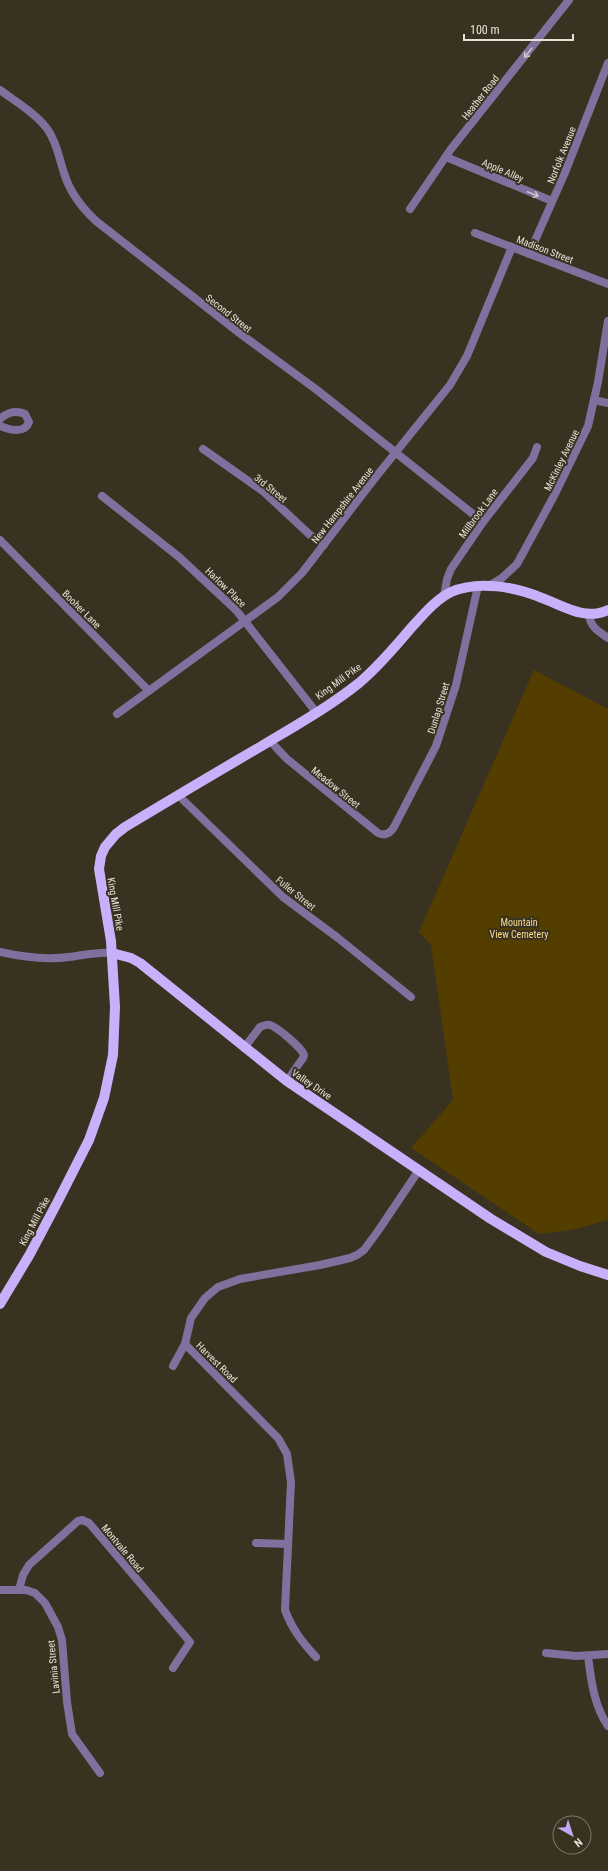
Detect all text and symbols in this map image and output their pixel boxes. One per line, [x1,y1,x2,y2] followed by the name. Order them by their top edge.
[464,16,573,42] scale bar
[470,23,500,37] text: 100 m
[523,48,532,59] one-way arrow
[460,73,501,122] street label: Heather Road
[545,125,578,185] street label: Norfolk Avenue
[480,157,525,184] street label: Apple Alley
[527,190,539,198] one-way arrow
[515,234,575,265] street label: Madison Street
[204,292,254,335] street label: Second Street
[542,427,581,493] street label: McKinley Avenue
[309,465,376,546] street label: New Hampshire Avenue
[252,472,289,505] street label: 3rd Street
[457,486,500,540] street label: Millbrook Lane
[203,565,248,610] street label: Harlow Place
[60,588,103,631] street label: Booher Lane
[313,661,363,702] street label: King Mill Pike
[425,681,452,735] street label: Dunlap Street
[309,764,362,810] street label: Meadow Street
[274,874,318,913] street label: Fuller Street
[105,877,126,932] street label: King Mill Pike
[490,917,548,940] park label: Mountain View Cemetery
[290,1067,334,1102] street label: Valley Drive
[17,1195,52,1247] street label: King Mill Pike
[194,1340,239,1385] street label: Harvest Road
[100,1522,146,1574] street label: Montvale Road
[45,1640,62,1694] street label: Lavinia Street
[552,1815,592,1855] north arrow
[571,1835,585,1850] text: N

